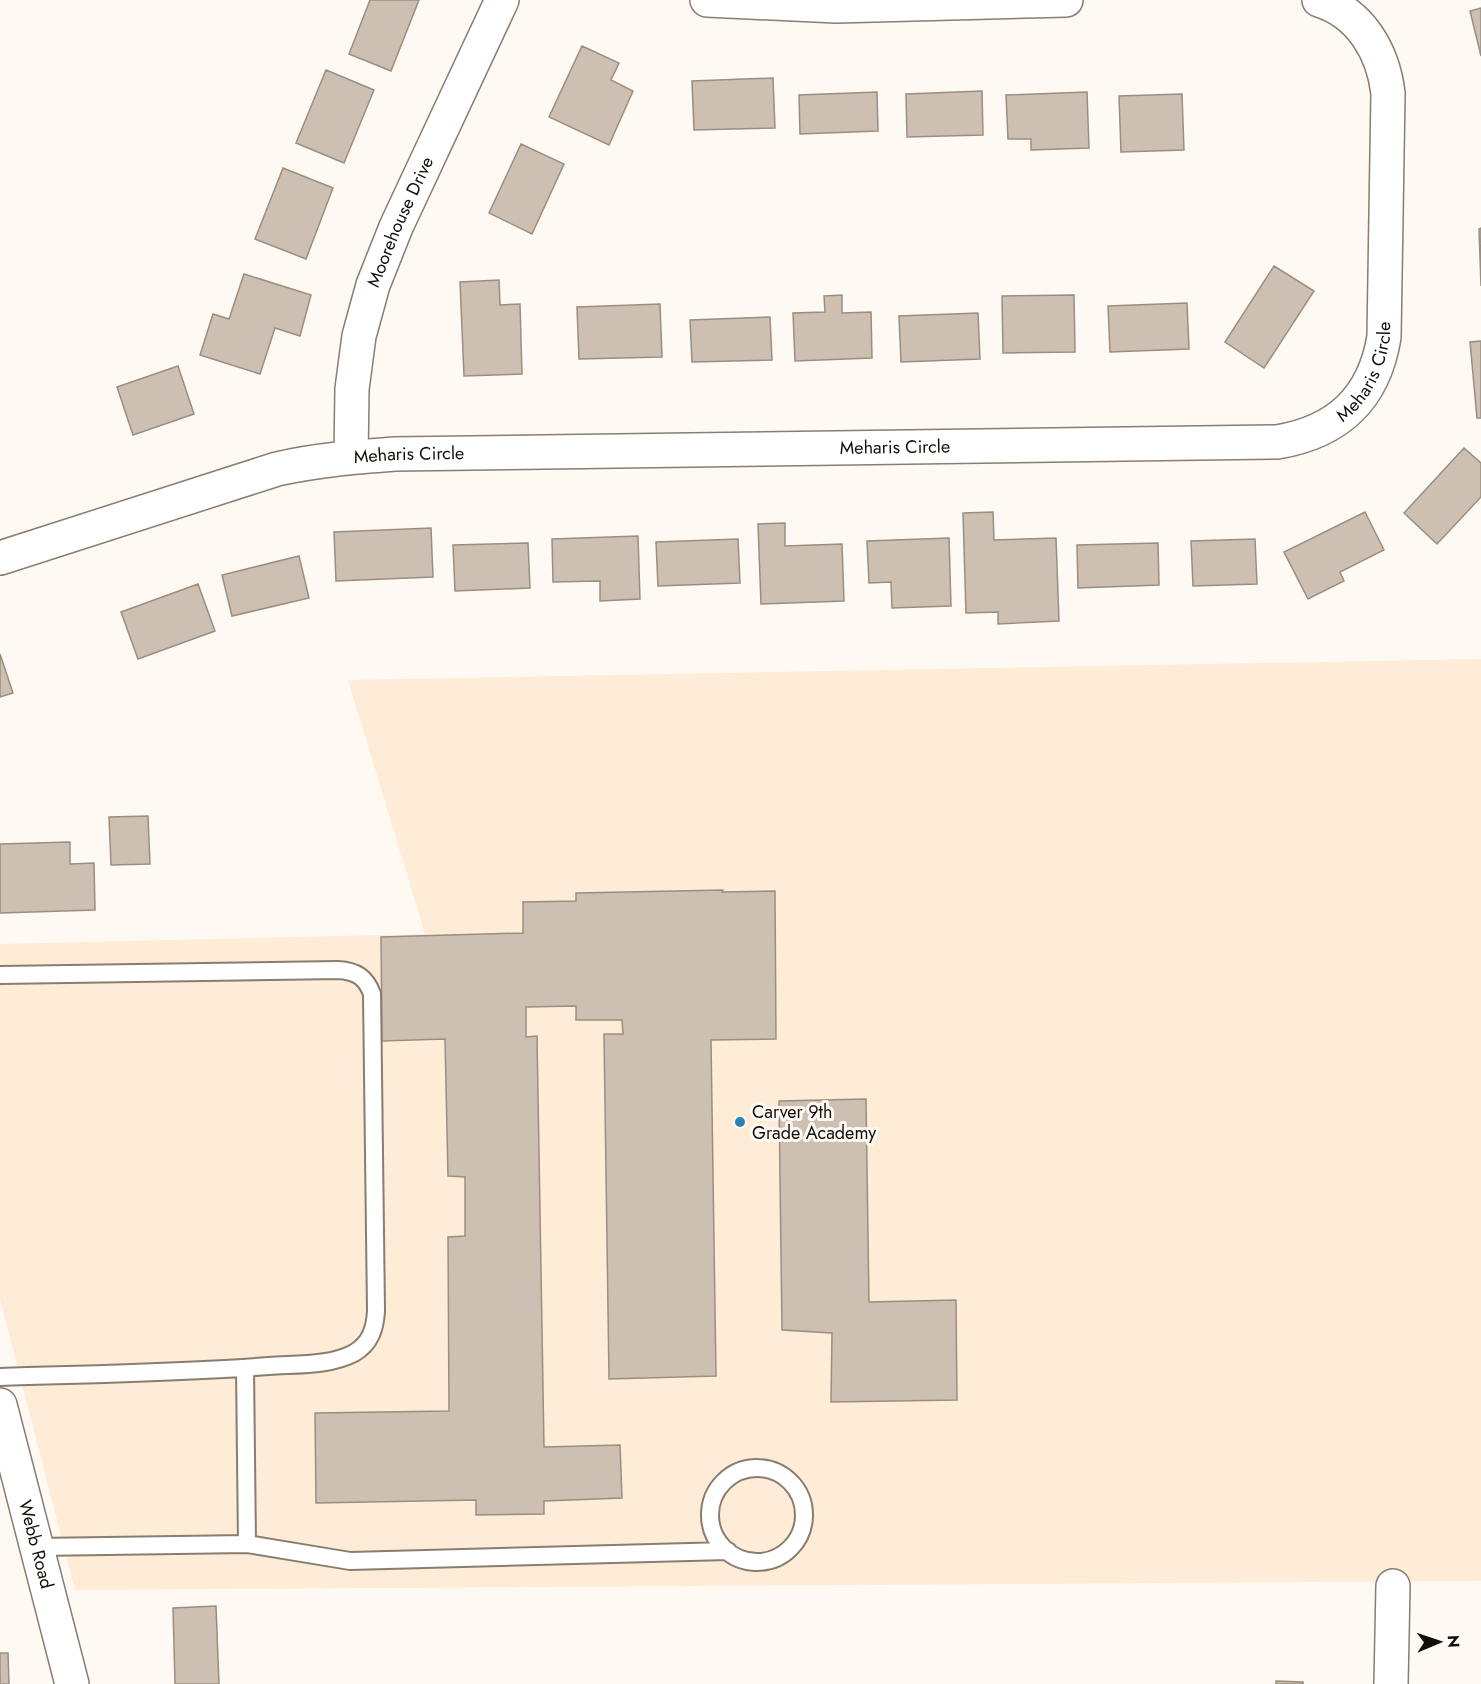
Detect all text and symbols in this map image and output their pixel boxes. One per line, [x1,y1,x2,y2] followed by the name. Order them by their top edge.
[360,152,440,291] street label: Moorehouse Drive
[1330,321,1397,428] street label: Meharis Circle
[840,433,950,461] street label: Meharis Circle
[353,440,464,470] street label: Meharis Circle
[752,1099,876,1146] place label: Carver 9th Grade Academy
[733,1115,747,1129] marker: Carver 9th Grade Academy
[12,1497,60,1591] street label: Webb Road
[1409,1612,1469,1672] north arrow
[1442,1635,1465,1648] text: N

